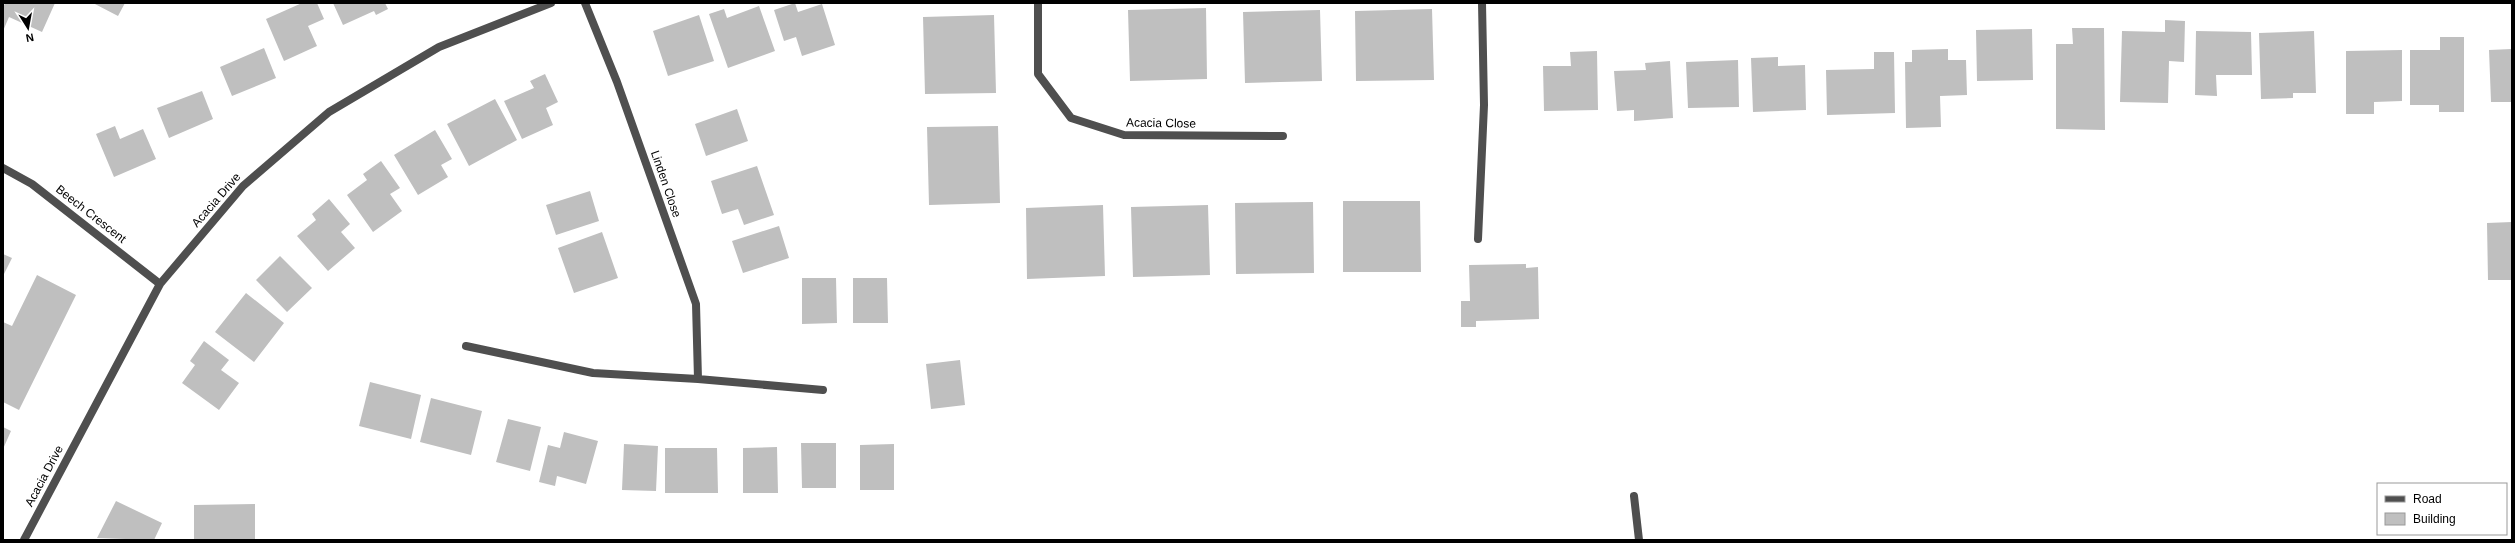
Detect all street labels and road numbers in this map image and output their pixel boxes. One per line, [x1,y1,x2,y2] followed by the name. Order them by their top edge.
[1126,115,1196,131] street label: Acacia Close
[648,149,684,220] street label: Linden Close
[189,170,244,230] street label: Acacia Drive
[53,182,129,246] street label: Beech Crescent
[22,443,66,509] street label: Acacia Drive

